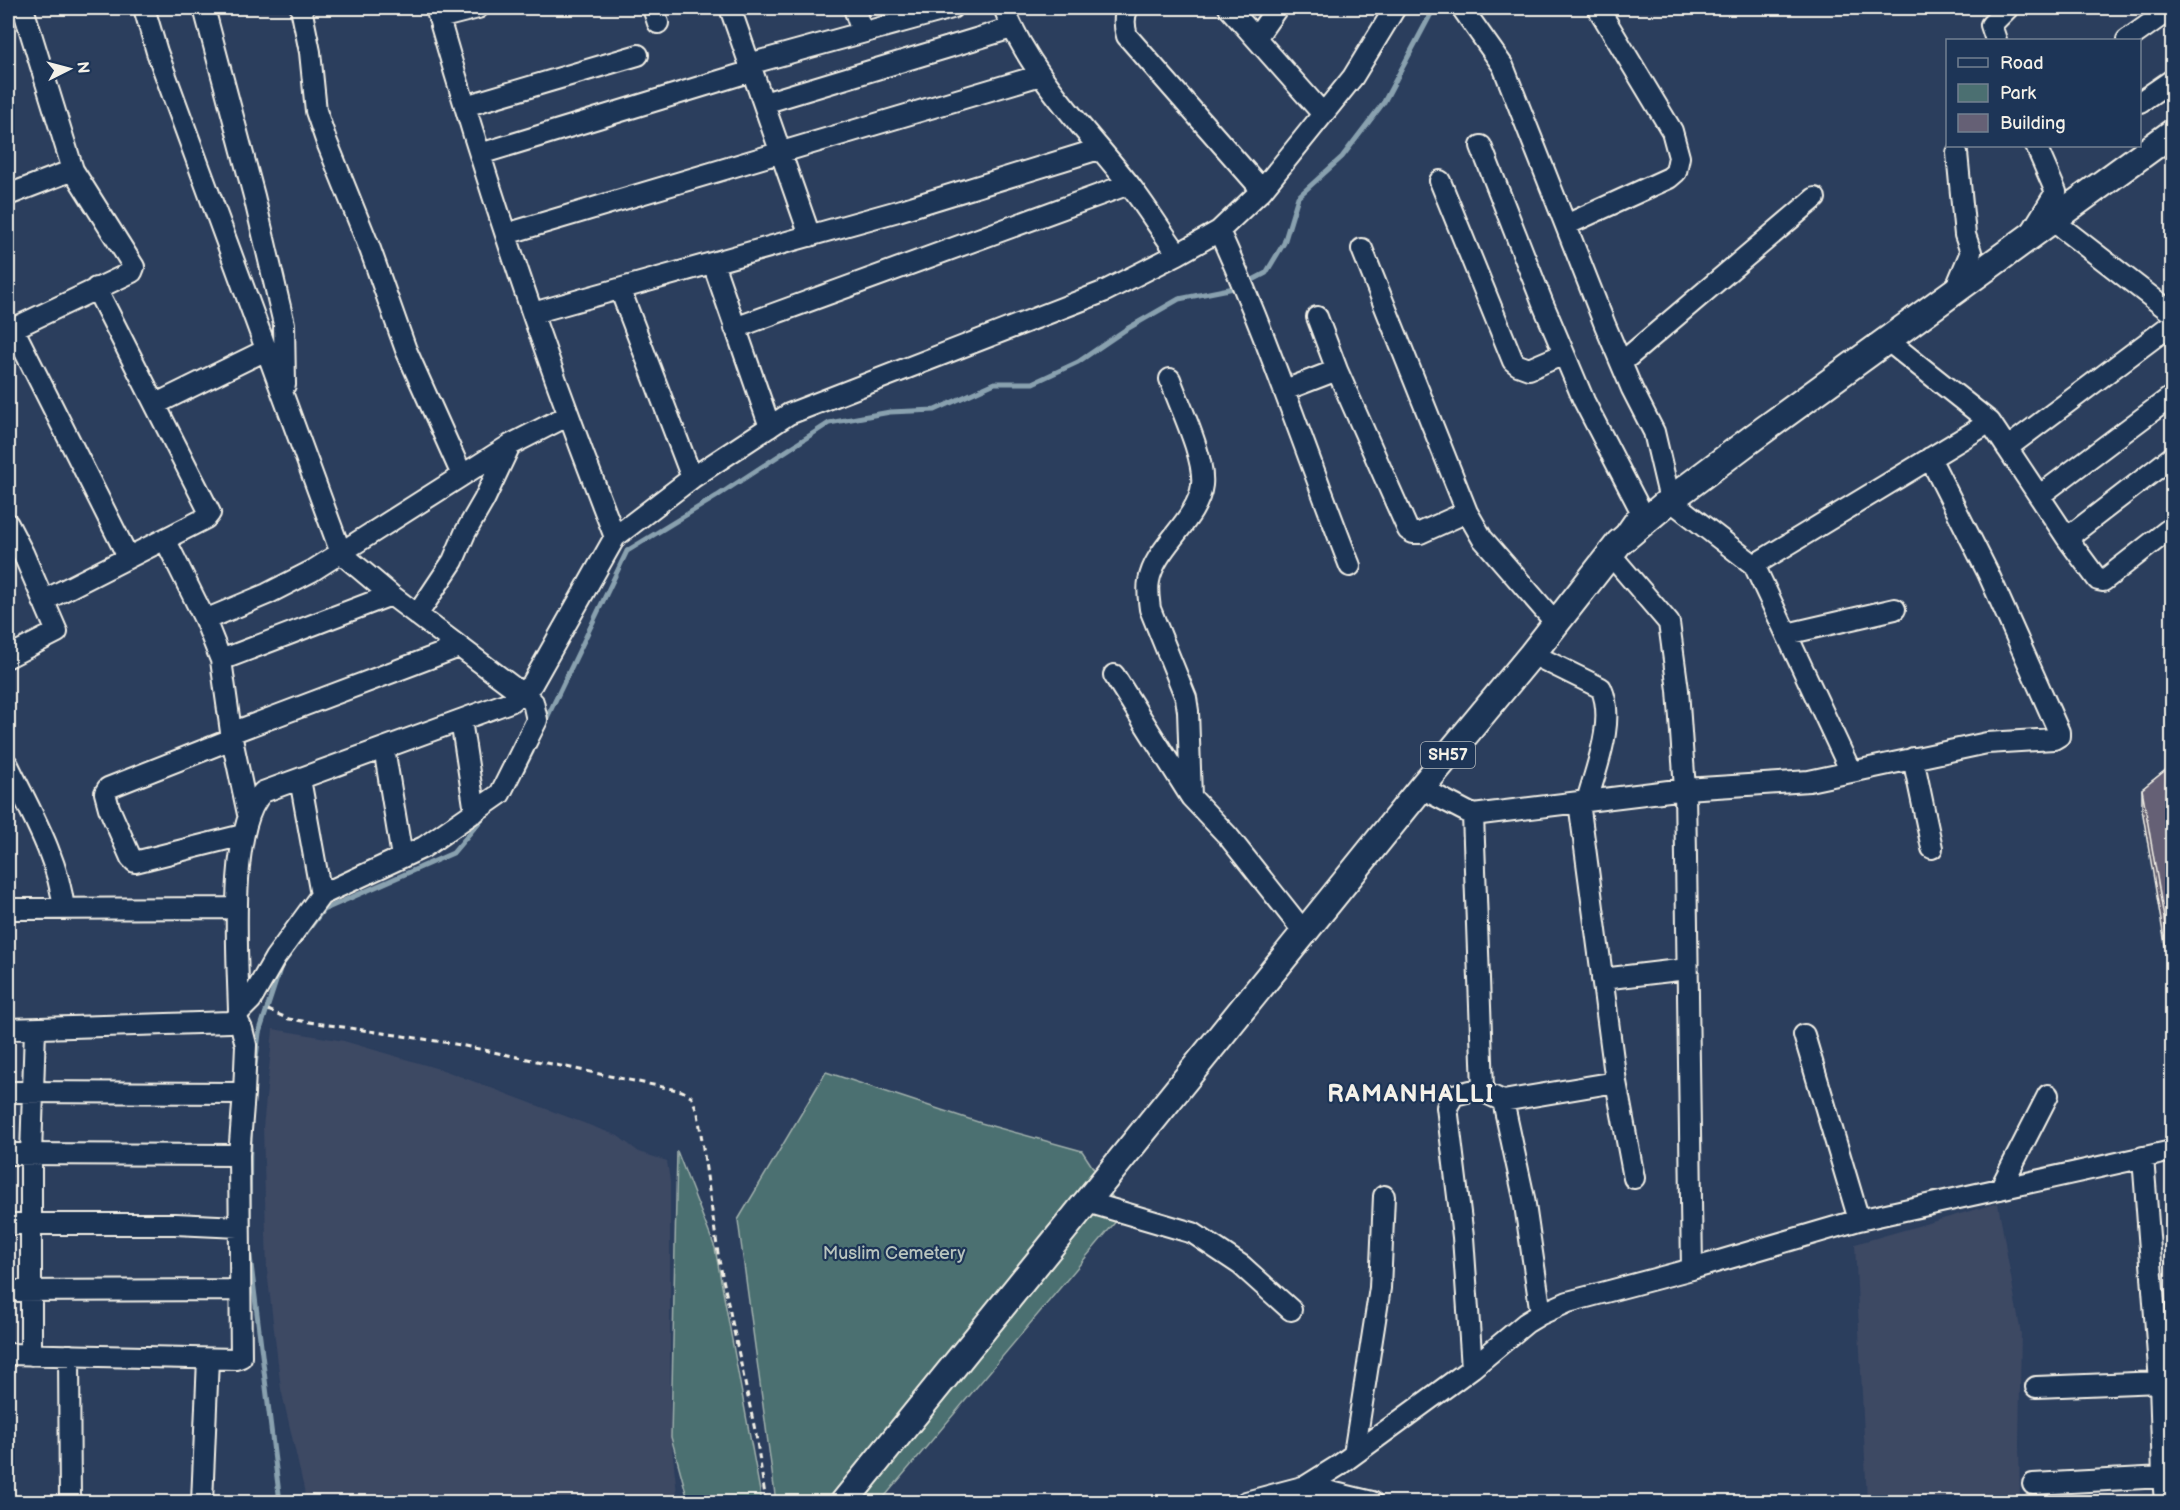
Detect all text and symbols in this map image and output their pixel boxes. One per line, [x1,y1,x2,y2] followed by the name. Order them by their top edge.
[39,39,99,99] north arrow
[1946,39,2141,147] legend
[2000,53,2044,74] text: Road
[72,61,93,75] text: N
[2000,83,2036,104] text: Park
[2000,113,2066,134] text: Building
[1421,742,1475,768] road number: SH57
[1327,1080,1495,1109] district label: RAMANHALLI
[823,1243,966,1264] park label: Muslim Cemetery

